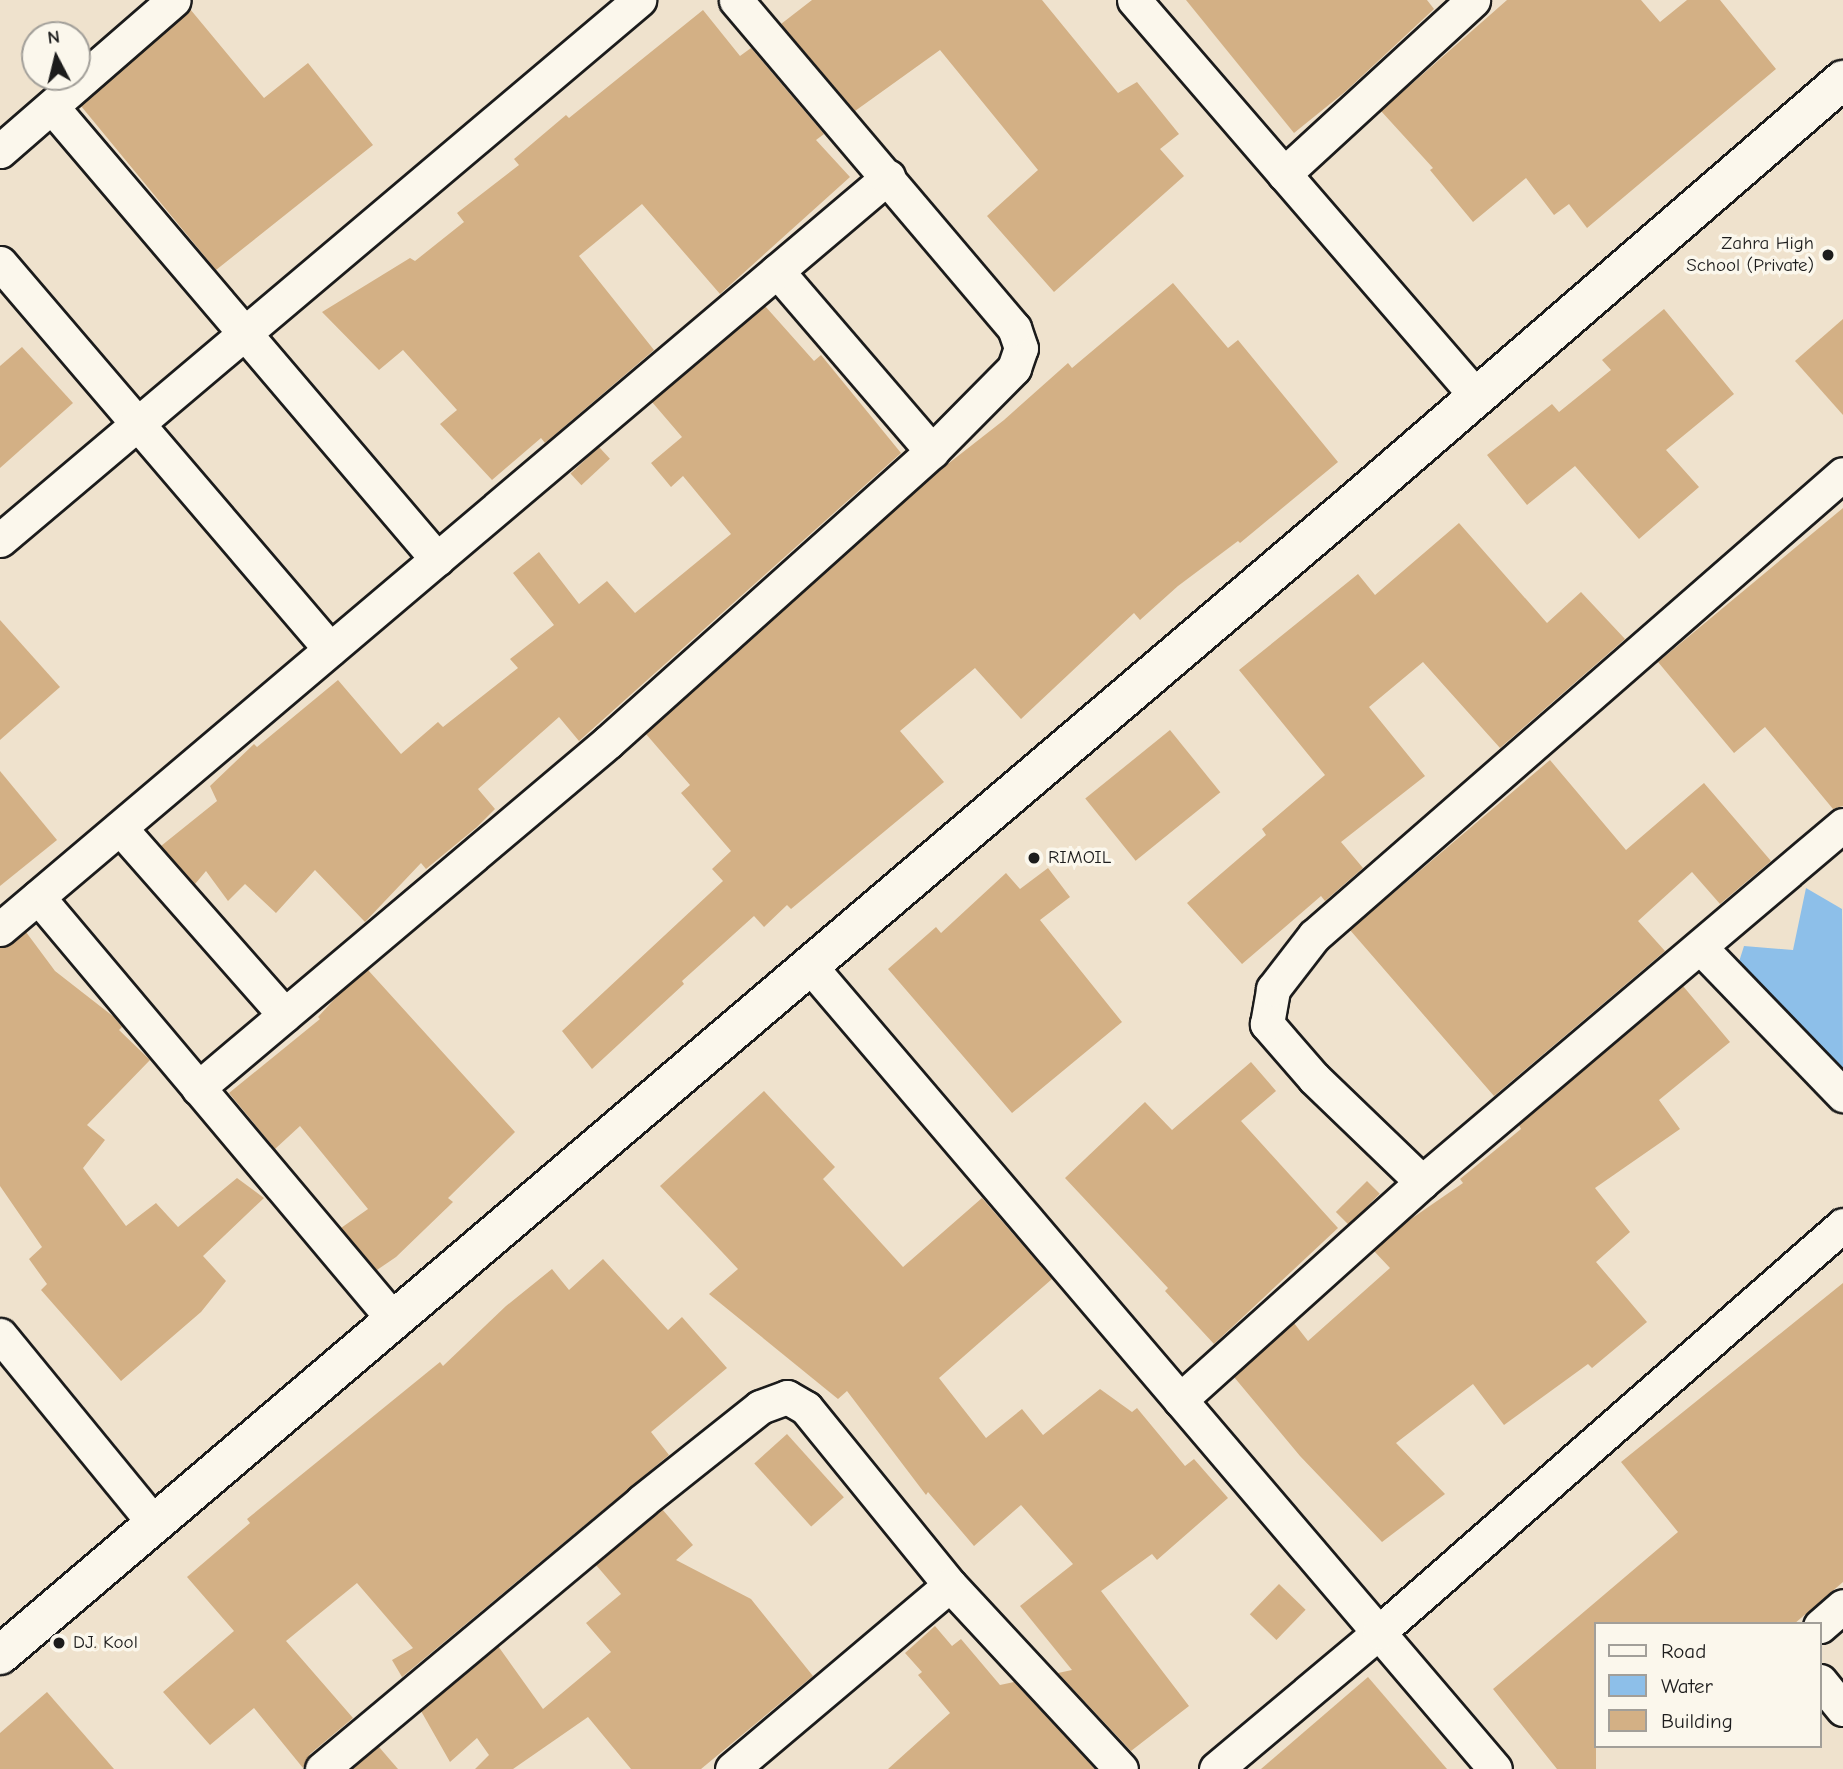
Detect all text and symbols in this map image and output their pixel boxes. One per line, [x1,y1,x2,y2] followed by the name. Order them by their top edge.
[21,21,91,91] north arrow
[46,25,61,49] text: N
[1686,233,1814,277] place label: Zahra High School (Private)
[1820,247,1836,263] marker: Zahra High School (Private)
[1048,847,1111,869] place label: RIMOIL
[1026,850,1042,866] marker: RIMOIL
[1594,1622,1822,1748] legend
[73,1632,138,1654] place label: DJ. Kool
[51,1635,67,1651] marker: DJ. Kool
[1661,1639,1706,1663] text: Road
[1661,1674,1713,1698] text: Water
[1661,1709,1733,1733] text: Building

